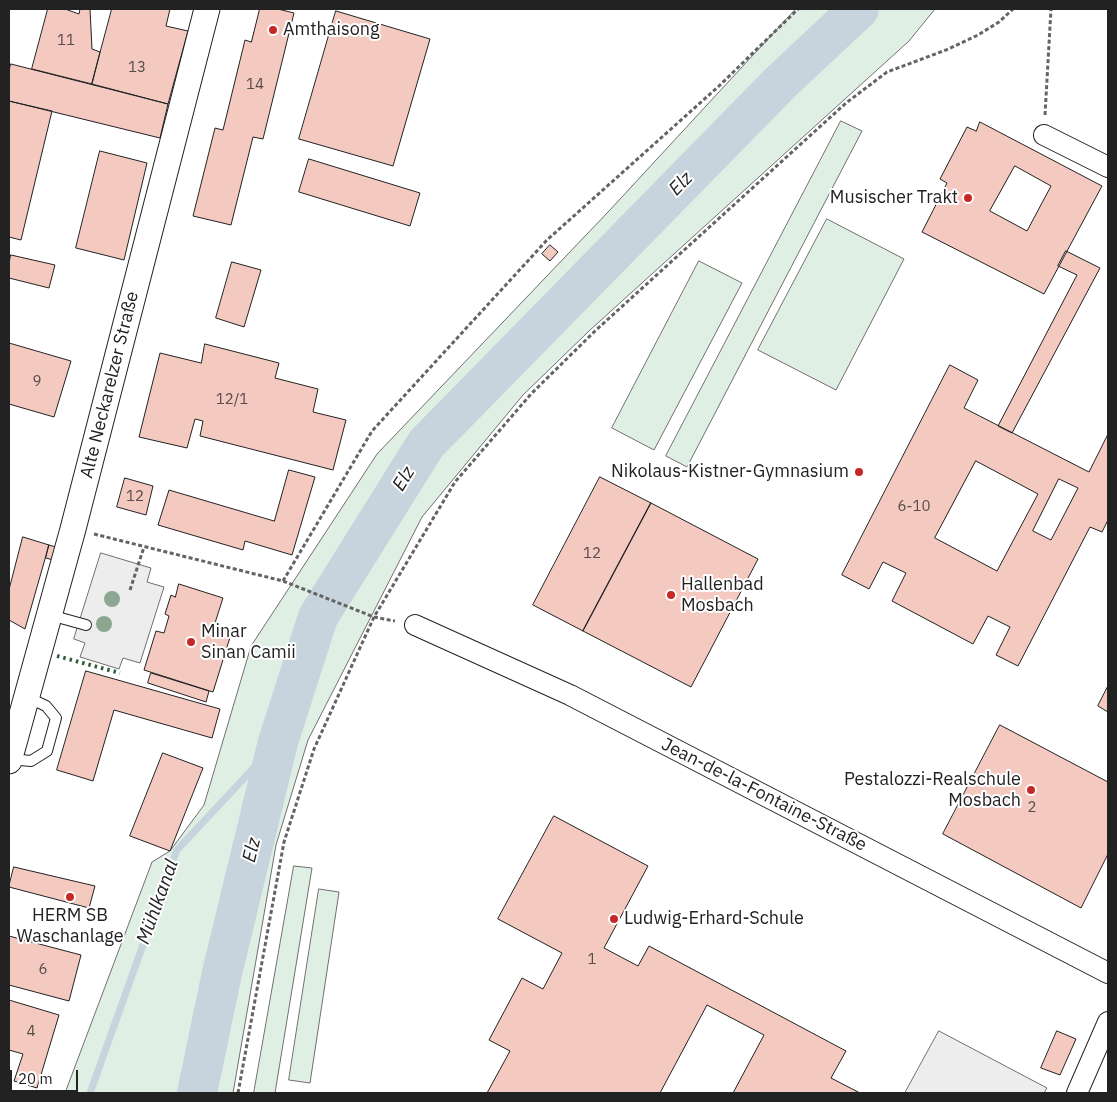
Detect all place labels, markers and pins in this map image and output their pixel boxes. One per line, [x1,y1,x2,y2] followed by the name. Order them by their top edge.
[283,19,379,41] place label: Amthaisong
[267,24,279,36] marker: Amthaisong
[830,187,958,209] place label: Musischer Trakt
[962,192,974,204] marker: Musischer Trakt
[611,461,849,483] place label: Nikolaus-Kistner-Gymnasium
[853,466,865,478] marker: Nikolaus-Kistner-Gymnasium
[681,574,764,616] place label: Hallenbad Mosbach
[665,589,677,601] marker: Hallenbad Mosbach
[201,621,296,664] place label: Minar Sinan Camii
[185,636,197,648] marker: Minar Sinan Camii
[844,769,1021,812] place label: Pestalozzi-Realschule Mosbach
[1025,784,1037,796] marker: Pestalozzi-Realschule Mosbach
[64,891,76,903] marker: HERM SB Waschanlage
[16,905,124,948] place label: HERM SB Waschanlage
[624,908,804,930] place label: Ludwig-Erhard-Schule
[608,913,620,925] marker: Ludwig-Erhard-Schule

